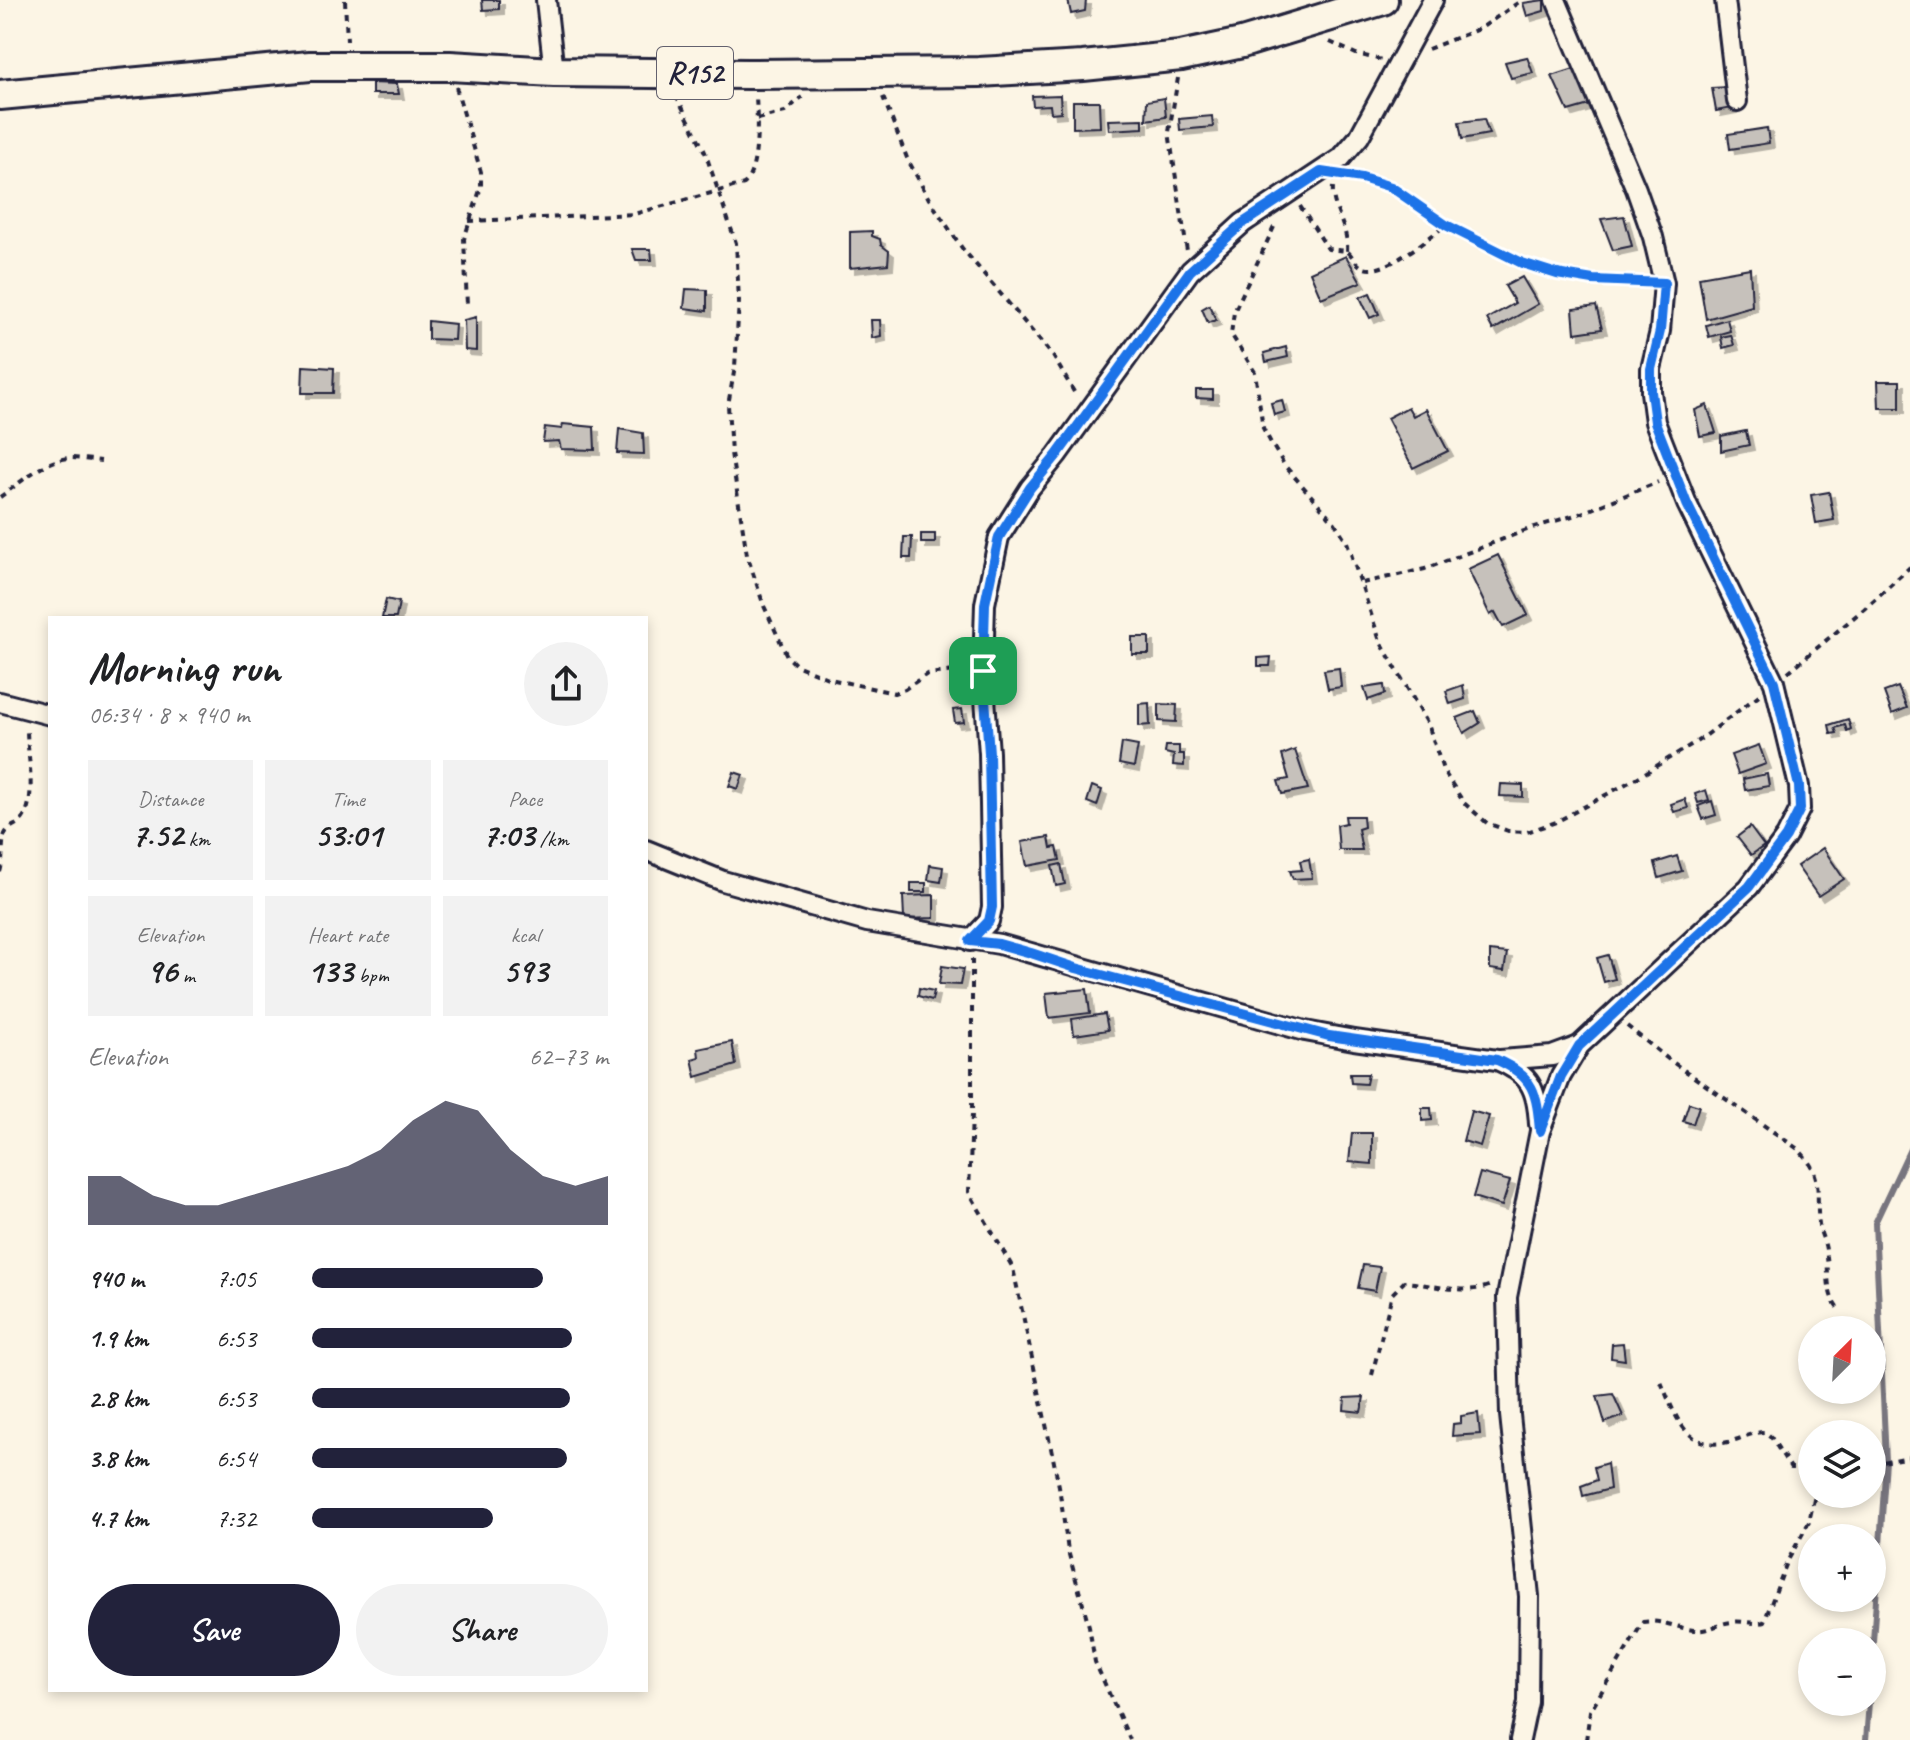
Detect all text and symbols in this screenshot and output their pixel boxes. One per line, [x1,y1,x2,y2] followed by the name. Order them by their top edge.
[657,47,733,99] road number: R152
[949,637,1017,705] pin
[88,640,280,695] text: Morning run
[524,642,608,726] button: share
[961,649,1005,693] icon: arrive
[88,698,249,731] text: 06:34 · 8 × 940 m
[138,785,203,813] text: Distance
[331,785,365,813] text: Time
[508,785,542,813] text: Pace
[131,813,183,856] text: 7.52
[314,813,382,856] text: 53:01
[482,813,535,856] text: 7:03
[183,825,210,853] text: km
[535,825,569,853] text: /km
[137,921,205,949] text: Elevation
[308,921,388,949] text: Heart rate
[511,921,540,949] text: kcal
[146,949,177,992] text: 96
[307,949,353,992] text: 133
[503,949,548,992] text: 593
[177,961,195,989] text: m
[353,961,389,989] text: bpm
[88,1040,168,1073] text: Elevation
[529,1040,608,1073] text: 62–73 m
[88,1262,144,1295] text: 940 m
[216,1262,256,1295] text: 7:05
[1798,1316,1886,1404] north arrow
[1798,1316,1886,1716] map controls
[88,1322,148,1355] text: 1.9 km
[216,1322,256,1355] text: 6:53
[88,1382,148,1415] text: 2.8 km
[216,1382,256,1415] text: 6:53
[1798,1420,1886,1508] button: layers
[88,1442,148,1475] text: 3.8 km
[216,1442,256,1475] text: 6:54
[88,1502,148,1535] text: 4.7 km
[216,1502,256,1535] text: 7:32
[1798,1524,1886,1612] button: +
[88,1584,340,1676] button: Save
[356,1584,608,1676] button: Share
[1798,1628,1886,1716] button: −

